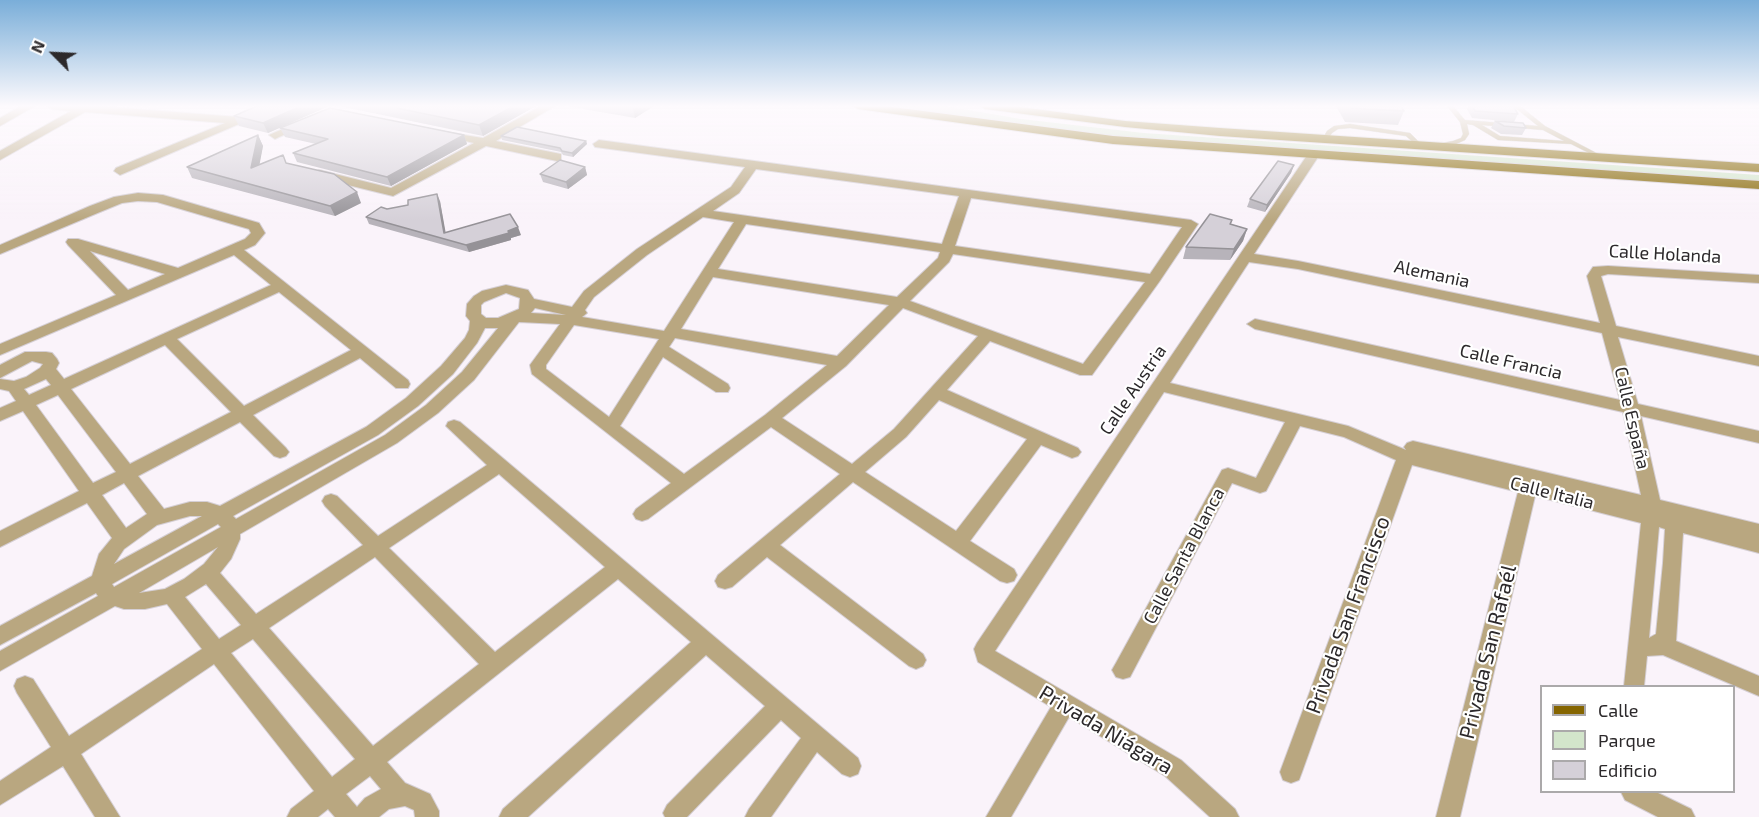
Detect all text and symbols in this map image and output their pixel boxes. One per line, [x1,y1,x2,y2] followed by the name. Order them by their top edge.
[24,24,84,84] north arrow
[26,37,48,56] text: N
[1608,240,1722,268] street label: Calle Holanda
[1392,255,1472,293] street label: Alemania
[1458,340,1564,384] street label: Calle Francia
[1095,341,1171,439] street label: Calle Austria
[1610,365,1654,471] street label: Calle España
[1508,472,1596,514] street label: Calle Italia
[1139,484,1229,628] street label: Calle Santa Blanca
[1301,513,1395,717] street label: Privada San Francisco
[1454,562,1522,742] street label: Privada San Rafaél
[1035,680,1177,780] street label: Privada Niágara
[1540,685,1735,793] legend
[1598,699,1639,721] text: Calle
[1598,729,1656,751] text: Parque
[1598,759,1657,781] text: Edificio

